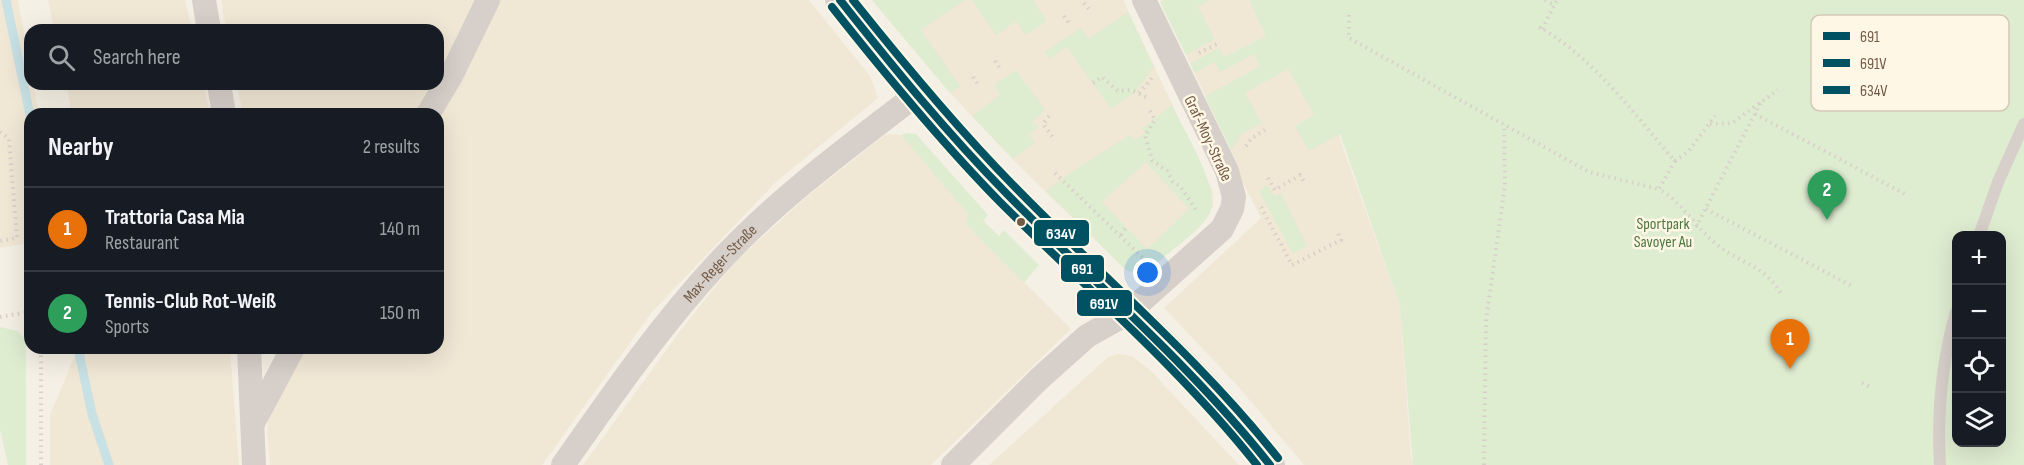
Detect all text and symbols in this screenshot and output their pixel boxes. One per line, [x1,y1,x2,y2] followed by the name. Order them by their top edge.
[1811,15,2009,111] legend
[24,24,444,90] search box
[1860,28,1880,47] text: 691
[45,41,78,74] icon: search
[93,44,180,71] text: Search here
[1860,55,1887,74] text: 691V
[1860,82,1888,101] text: 634V
[1180,93,1236,184] street label: Graf-Moy-Straße
[48,132,114,163] text: Nearby
[363,135,420,159] text: 2 results
[1808,170,1846,220] pin: 2
[105,204,245,231] text: Trattoria Casa Mia
[1634,215,1692,252] park label: Sportpark Savoyer Au
[1015,216,1027,228] unlabelled marker
[64,217,71,241] text: 1
[380,217,420,241] text: 140 m
[1033,219,1090,247] line badge: 634V
[680,221,761,307] street label: Max-Reger-Straße
[1046,225,1076,244] text: 634V
[105,231,179,255] text: Restaurant
[1952,231,2006,447] map controls
[1952,231,2006,285] button: +
[1060,254,1105,283] line badge: 691
[1133,258,1162,287] your location
[1071,260,1093,279] text: 691
[1952,285,2006,339] button: −
[105,288,276,315] text: Tennis-Club Rot-Weiß
[1076,289,1133,317] line badge: 691V
[1090,295,1119,314] text: 691V
[63,301,72,325] text: 2
[380,301,420,325] text: 150 m
[105,315,149,339] text: Sports
[1770,320,1810,369] pin: 1
[1952,339,2006,393] button: locate
[1952,393,2006,447] button: layers

